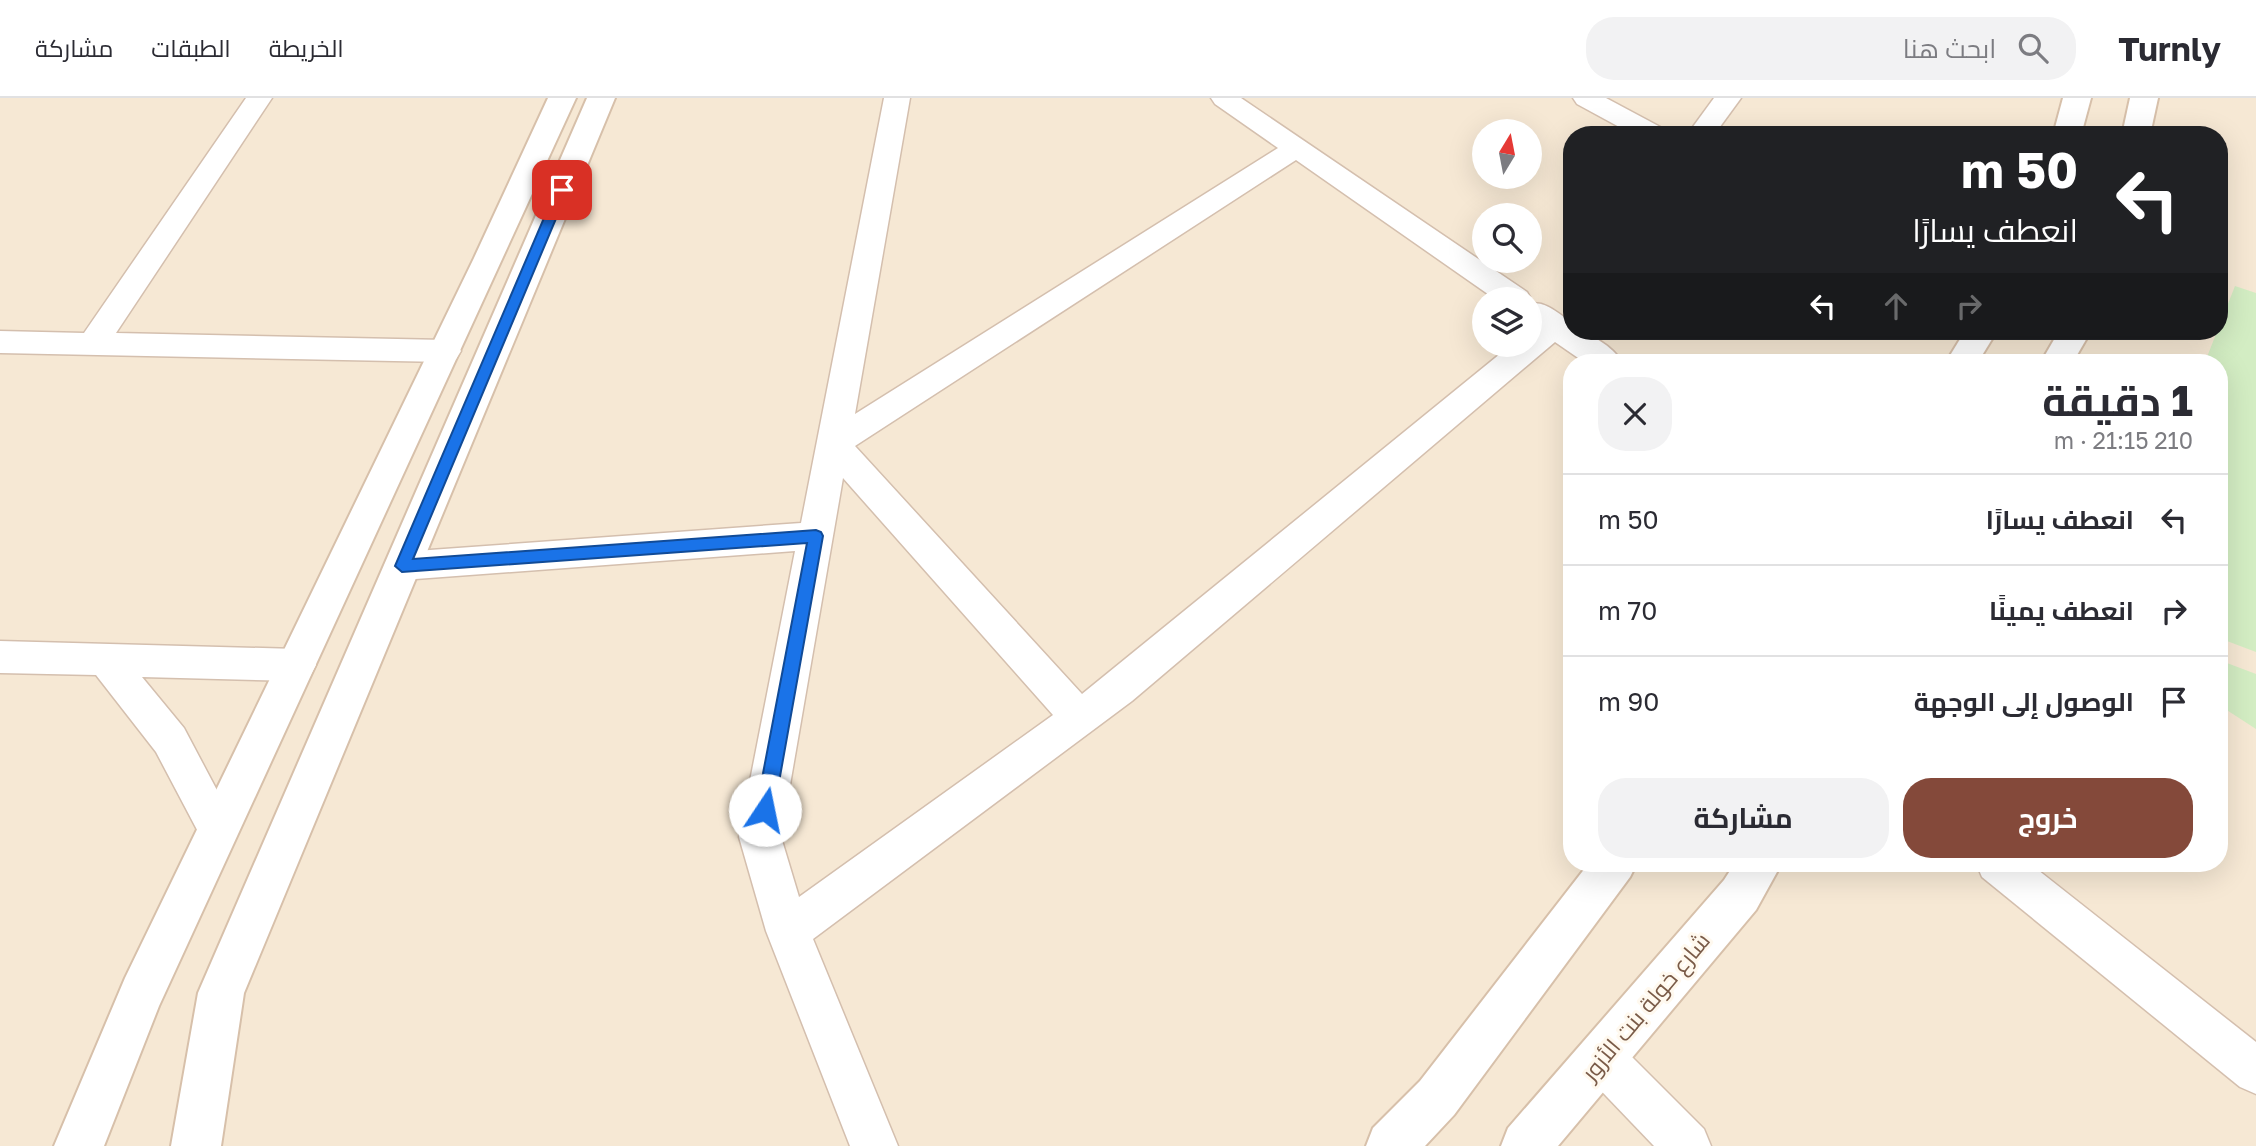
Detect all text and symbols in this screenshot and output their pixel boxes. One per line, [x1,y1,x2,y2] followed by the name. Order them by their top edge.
[1586,17,2076,80] search box
[2014,29,2052,67] icon: search
[2118,29,2221,68] text: Turnly
[35,33,113,62] text: مشاركة
[151,33,231,62] text: الطبقات
[269,33,344,62] text: الخريطة
[1903,33,1996,64] text: ابحث هنا
[1472,119,1542,189] north arrow
[1472,119,1542,357] map controls
[1961,140,2078,199] text: 50 m
[2102,154,2193,245] icon: left
[532,160,592,220] pin
[543,171,581,209] icon: arrive
[1472,203,1542,273] button: search
[1912,211,2078,249] text: انعطف يسارًا
[1472,287,1542,357] button: layers
[1804,287,1842,325] icon: left
[1877,287,1915,325] icon: ahead
[1950,287,1988,325] icon: right
[2042,375,2193,425] text: 1 دقيقة
[1598,377,1672,451] button: close
[2054,426,2193,454] text: 210 m · 21:15
[2155,501,2193,539] icon: left
[1598,504,1659,535] text: 50 m
[1986,504,2134,535] text: انعطف يسارًا
[2155,592,2193,630] icon: right
[1598,595,1657,626] text: 70 m
[1989,595,2134,626] text: انعطف يمينًا
[2155,683,2193,721] icon: arrive
[1598,686,1659,717] text: 90 m
[1914,686,2134,717] text: الوصول إلى الوجهة
[728,773,802,847] position arrow
[1598,778,1889,858] button: مشاركة
[1903,778,2193,858] button: خروج
[1574,926,1717,1089] street label: شارع خولة بنت الأزور

